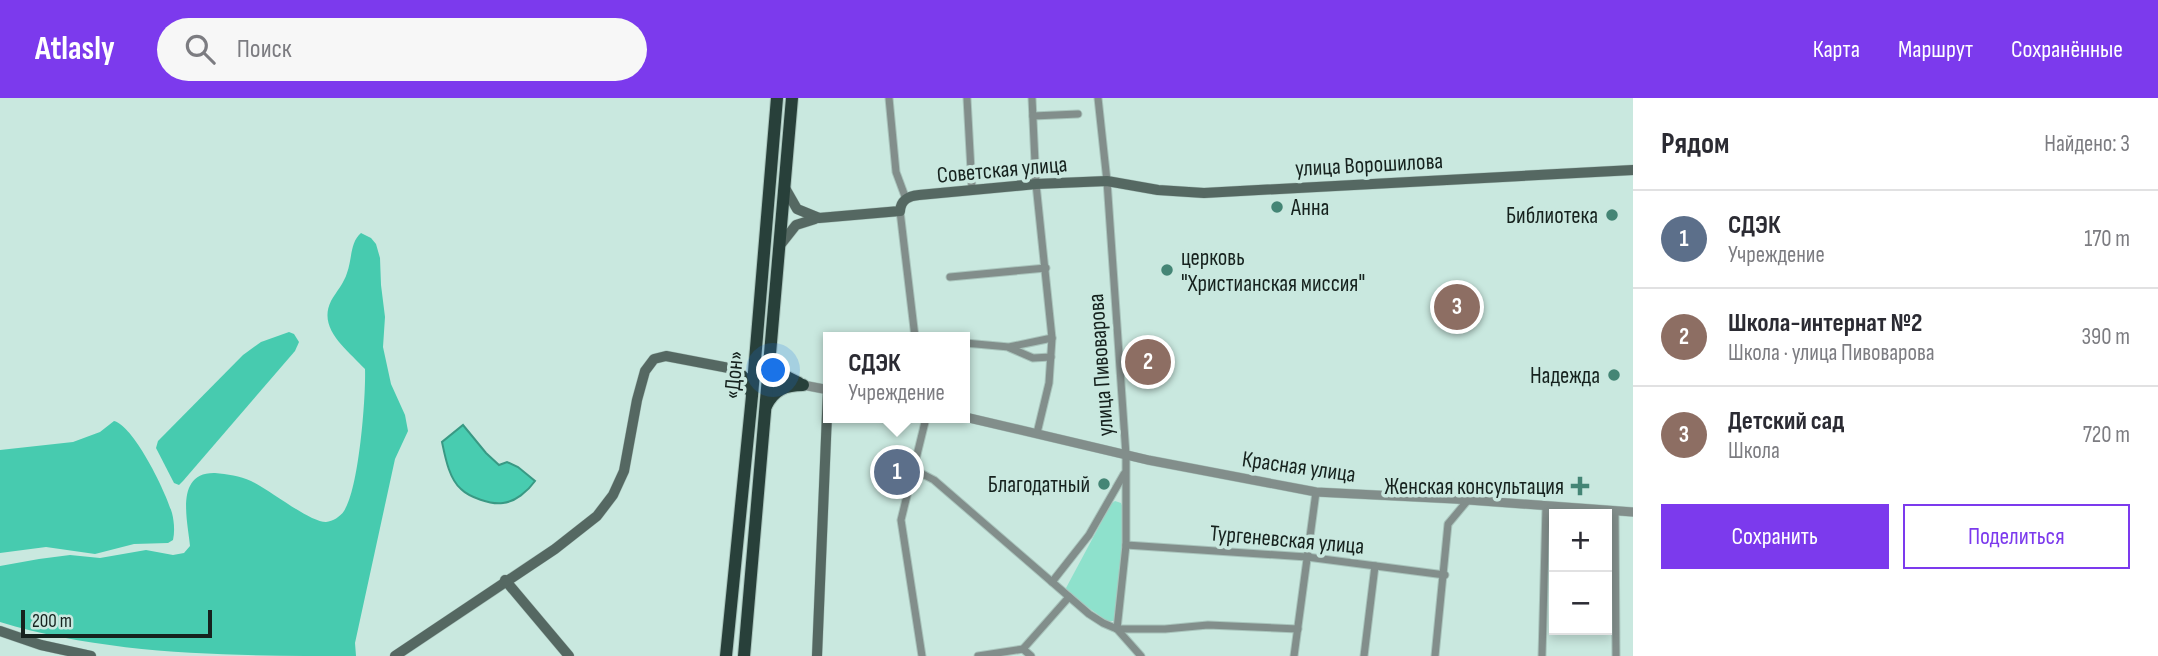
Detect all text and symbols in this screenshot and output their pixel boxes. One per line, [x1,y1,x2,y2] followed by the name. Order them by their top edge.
[157,18,647,81] search box
[35,29,115,69] text: Atlasly
[181,30,219,68] icon: search
[237,34,292,65] text: Поиск
[1813,35,1860,64] text: Карта
[1898,35,1973,64] text: Маршрут
[2011,35,2123,64] text: Сохранённые
[1661,126,1729,162] text: Рядом
[2044,130,2130,158] text: Найдено: 3
[1294,147,1444,183] street label: улица Ворошилова
[936,150,1068,190] street label: Советская улица
[1290,194,1329,222] place label: Анна
[1269,199,1285,215] marker: Анна
[1506,202,1598,230] place label: Библиотека
[1604,207,1620,223] marker: Библиотека
[1728,210,1781,241] text: СДЭК
[1679,225,1689,253] text: 1
[2084,225,2130,253] text: 170 m
[1728,241,1825,269] text: Учреждение
[1181,244,1365,298] place label: церковь "Христианская миссия"
[1159,262,1175,278] marker: церковь "Христианская миссия"
[1434,281,1480,333] pin: 3
[1082,293,1120,437] street label: улица Пивоварова
[1728,308,1922,339] text: Школа-интернат №2
[1679,323,1689,351] text: 2
[2081,323,2130,351] text: 390 m
[823,332,970,423] popup
[1125,336,1171,388] pin: 2
[1728,339,1935,367] text: Школа · улица Пивоварова
[848,348,901,379] text: СДЭК
[718,350,750,400] street label: «Дон»
[756,353,790,387] your location
[1530,362,1600,390] place label: Надежда
[1606,367,1622,383] marker: Надежда
[848,379,945,407] text: Учреждение
[1728,406,1844,437] text: Детский сад
[1679,421,1689,449] text: 3
[2083,421,2130,449] text: 720 m
[1728,437,1780,465] text: Школа
[1240,445,1358,489] street label: Красная улица
[874,446,920,498] pin: 1
[988,471,1090,499] place label: Благодатный
[1384,473,1564,501] place label: Женская консультация
[1096,476,1112,492] marker: Благодатный
[1570,476,1590,496] marker: Женская консультация
[1661,504,1889,569] button: Сохранить
[1903,504,2130,569] button: Поделиться
[1549,509,1612,635] map controls
[1549,509,1612,572] button: +
[1209,519,1365,561] street label: Тургеневская улица
[1549,572,1612,635] button: −
[21,607,212,639] scale bar
[32,610,72,633] text: 200 m

